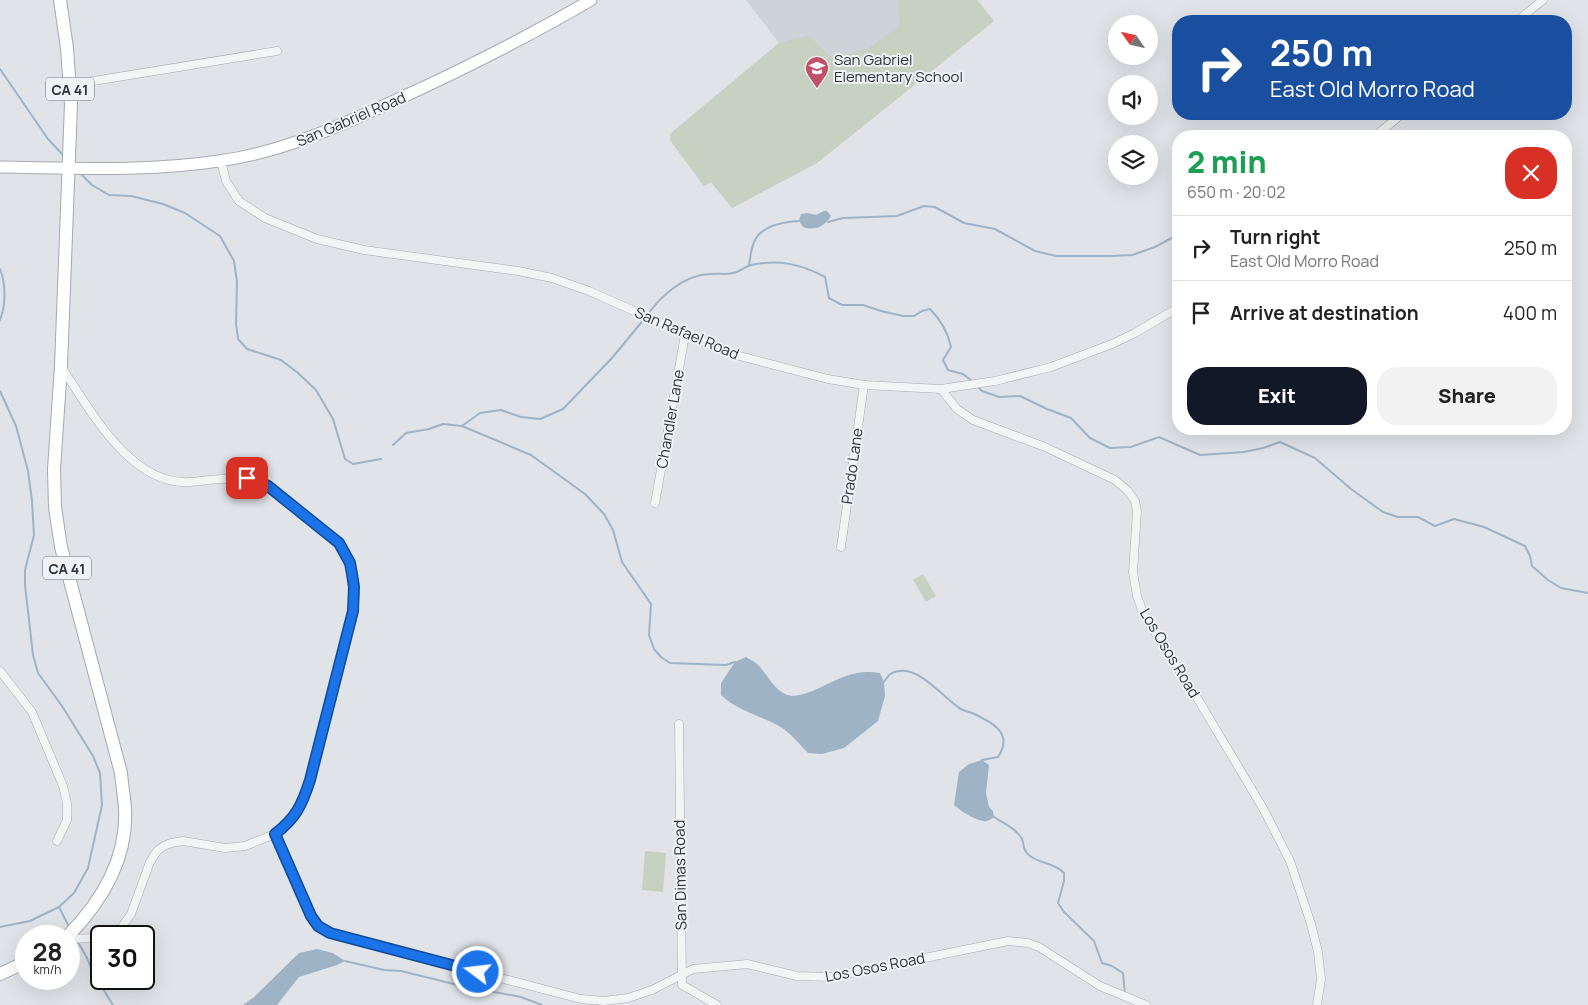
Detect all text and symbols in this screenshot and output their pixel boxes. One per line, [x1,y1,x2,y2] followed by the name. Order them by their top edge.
[1108,15,1158,65] north arrow
[1108,15,1158,185] map controls
[1270,29,1373,77] text: 250 m
[1187,35,1252,100] icon: right
[834,49,963,87] place label: San Gabriel Elementary School
[804,55,830,89] school or university icon: San Gabriel Elementary School
[1270,74,1475,104] text: East Old Morro Road
[1108,75,1158,125] button: sound
[46,78,94,100] road number: CA 41
[293,86,409,152] street label: San Gabriel Road
[1108,135,1158,185] button: layers
[1187,141,1267,182] text: 2 min
[1505,147,1557,199] button: close
[1187,181,1285,203] text: 650 m · 20:02
[1230,224,1320,250] text: Turn right
[1187,234,1215,262] icon: right
[1504,235,1557,261] text: 250 m
[1230,250,1379,272] text: East Old Morro Road
[1187,299,1215,327] icon: arrive
[1230,300,1419,326] text: Arrive at destination
[1503,300,1557,326] text: 400 m
[632,302,742,364] street label: San Rafael Road
[1187,367,1367,425] button: Exit
[1377,367,1557,425] button: Share
[651,368,689,470] street label: Chandler Lane
[836,426,868,506] street label: Prado Lane
[226,457,268,499] pin
[233,464,261,492] icon: arrive
[43,556,91,580] road number: CA 41
[1135,604,1205,702] street label: Los Osos Road
[669,820,691,930] street label: San Dimas Road
[90,925,155,990] speed limit sign: 30
[32,934,63,969] text: 28
[451,945,503,997] position arrow
[823,947,927,987] street label: Los Osos Road
[34,961,61,978] text: km/h

